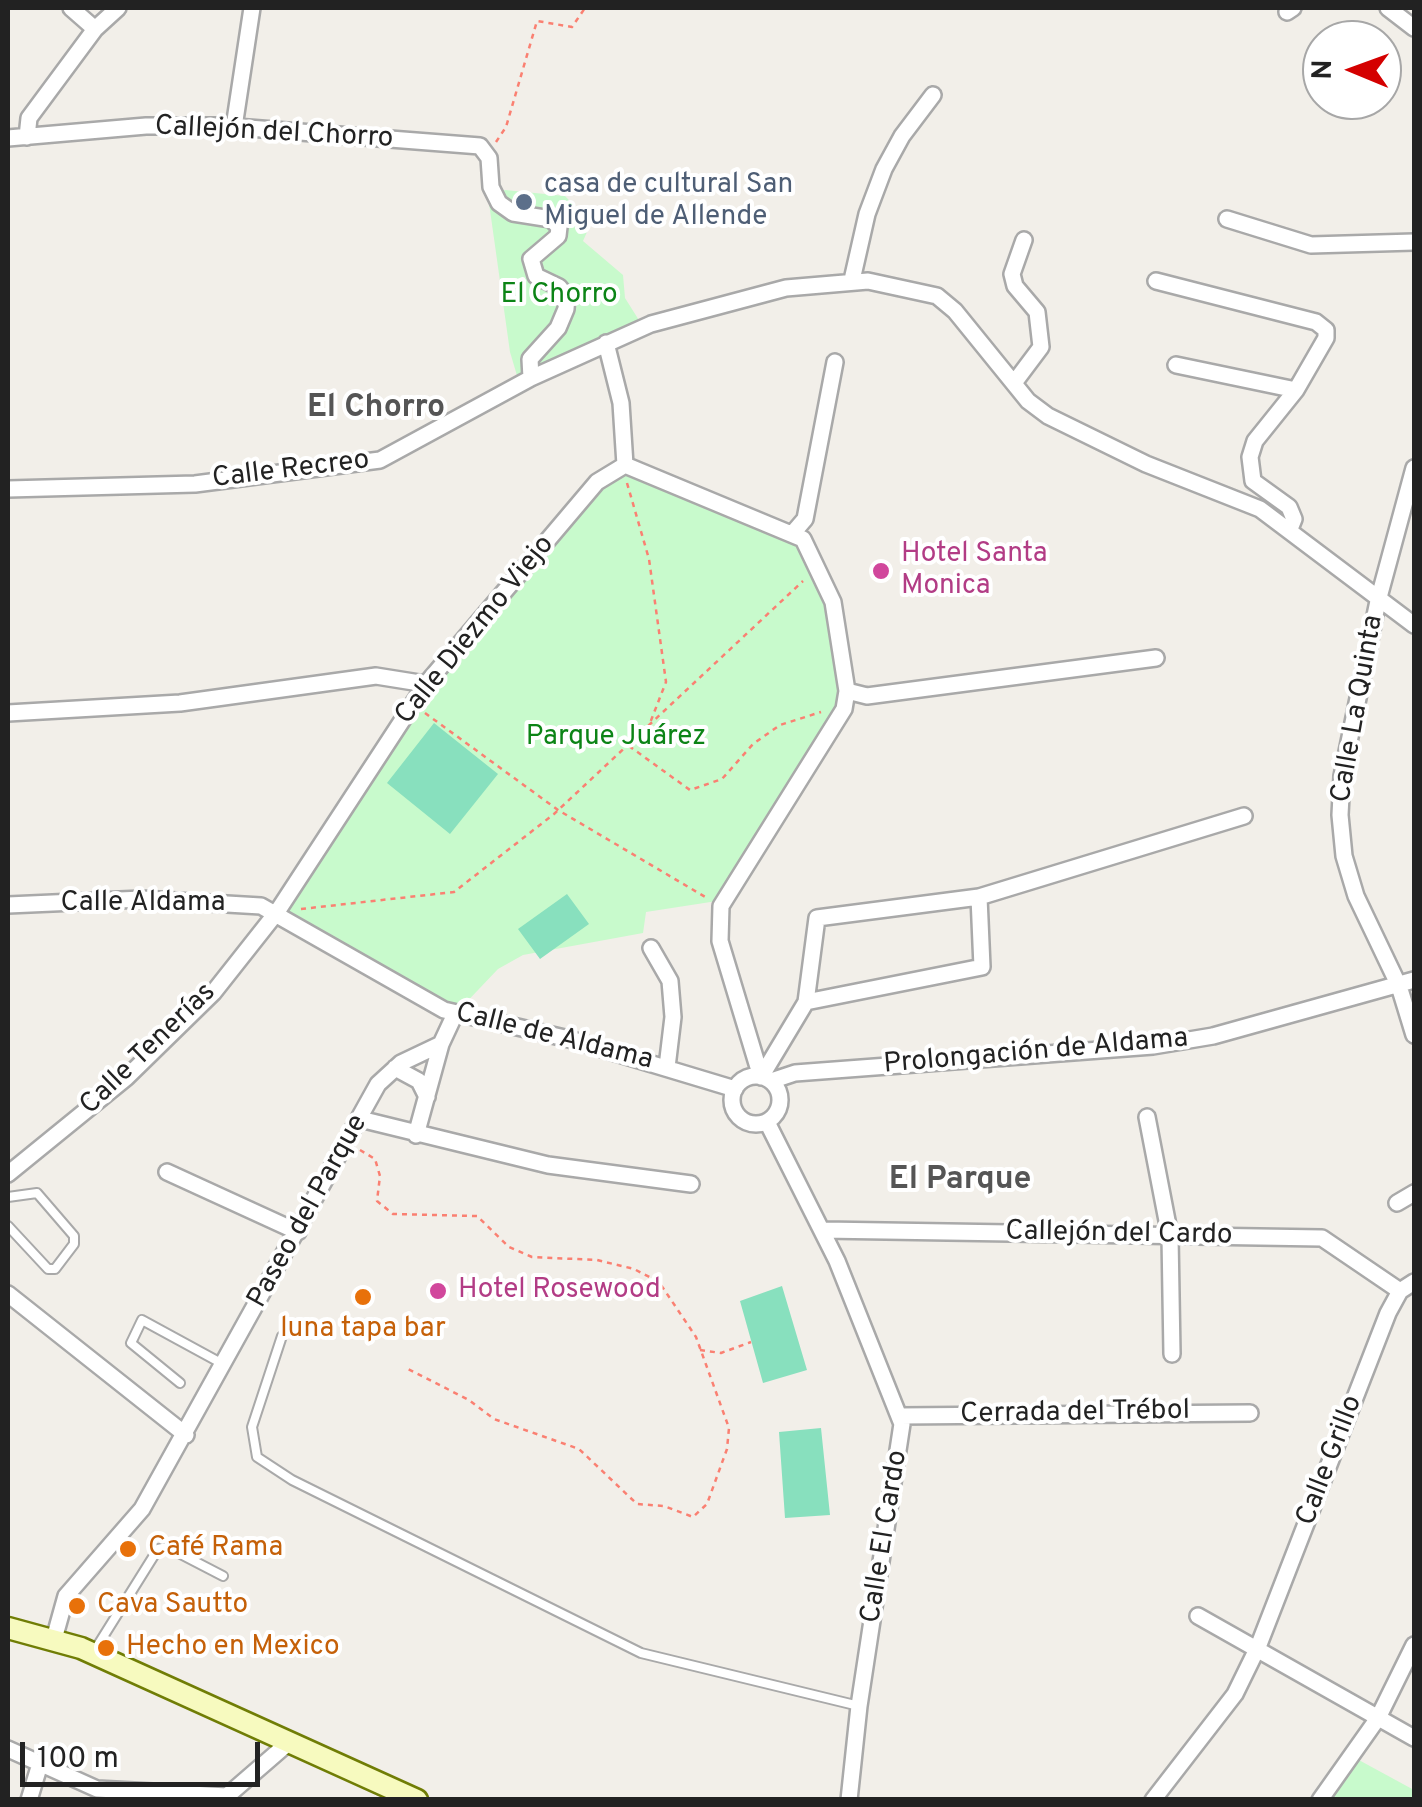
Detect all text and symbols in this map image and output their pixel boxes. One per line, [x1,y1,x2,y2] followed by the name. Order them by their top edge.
[1302,20,1402,120] north arrow
[1306,59,1342,80] text: N
[154,111,394,157] street label: Callejón del Chorro
[544,169,793,235] place label: casa de cultural San Miguel de Allende
[513,191,535,213] marker: casa de cultural San Miguel de Allende
[500,279,618,313] park label: El Chorro
[307,391,445,429] district label: El Chorro
[210,445,372,497] street label: Calle Recreo
[389,530,563,732] street label: Calle Diezmo Viejo
[901,538,1048,604] place label: Hotel Santa Monica
[870,560,892,582] marker: Hotel Santa Monica
[1326,613,1392,805] street label: Calle La Quinta
[526,721,706,755] park label: Parque Juárez
[61,887,225,921] street label: Calle Aldama
[74,977,224,1123] street label: Calle Tenerías
[452,997,656,1079] street label: Calle de Aldama
[882,1023,1190,1083] street label: Prolongación de Aldama
[242,1109,376,1315] street label: Paseo del Parque
[889,1163,1031,1201] district label: El Parque
[1005,1216,1233,1254] street label: Callejón del Cardo
[458,1274,661,1308] place label: Hotel Rosewood
[427,1280,449,1302] marker: Hotel Rosewood
[352,1286,374,1308] marker: luna tapa bar
[280,1313,446,1347] place label: luna tapa bar
[1291,1391,1371,1531] street label: Calle Grillo
[960,1395,1190,1433] street label: Cerrada del Trébol
[856,1448,916,1626] street label: Calle El Cardo
[148,1532,283,1566] place label: Café Rama
[117,1538,139,1560] marker: Café Rama
[97,1589,248,1623] place label: Cava Sautto
[66,1595,88,1617] marker: Cava Sautto
[126,1631,340,1665] place label: Hecho en Mexico
[95,1637,117,1659] marker: Hecho en Mexico
[25,1722,265,1784] scale bar
[37,1741,119,1778] text: 100 m

